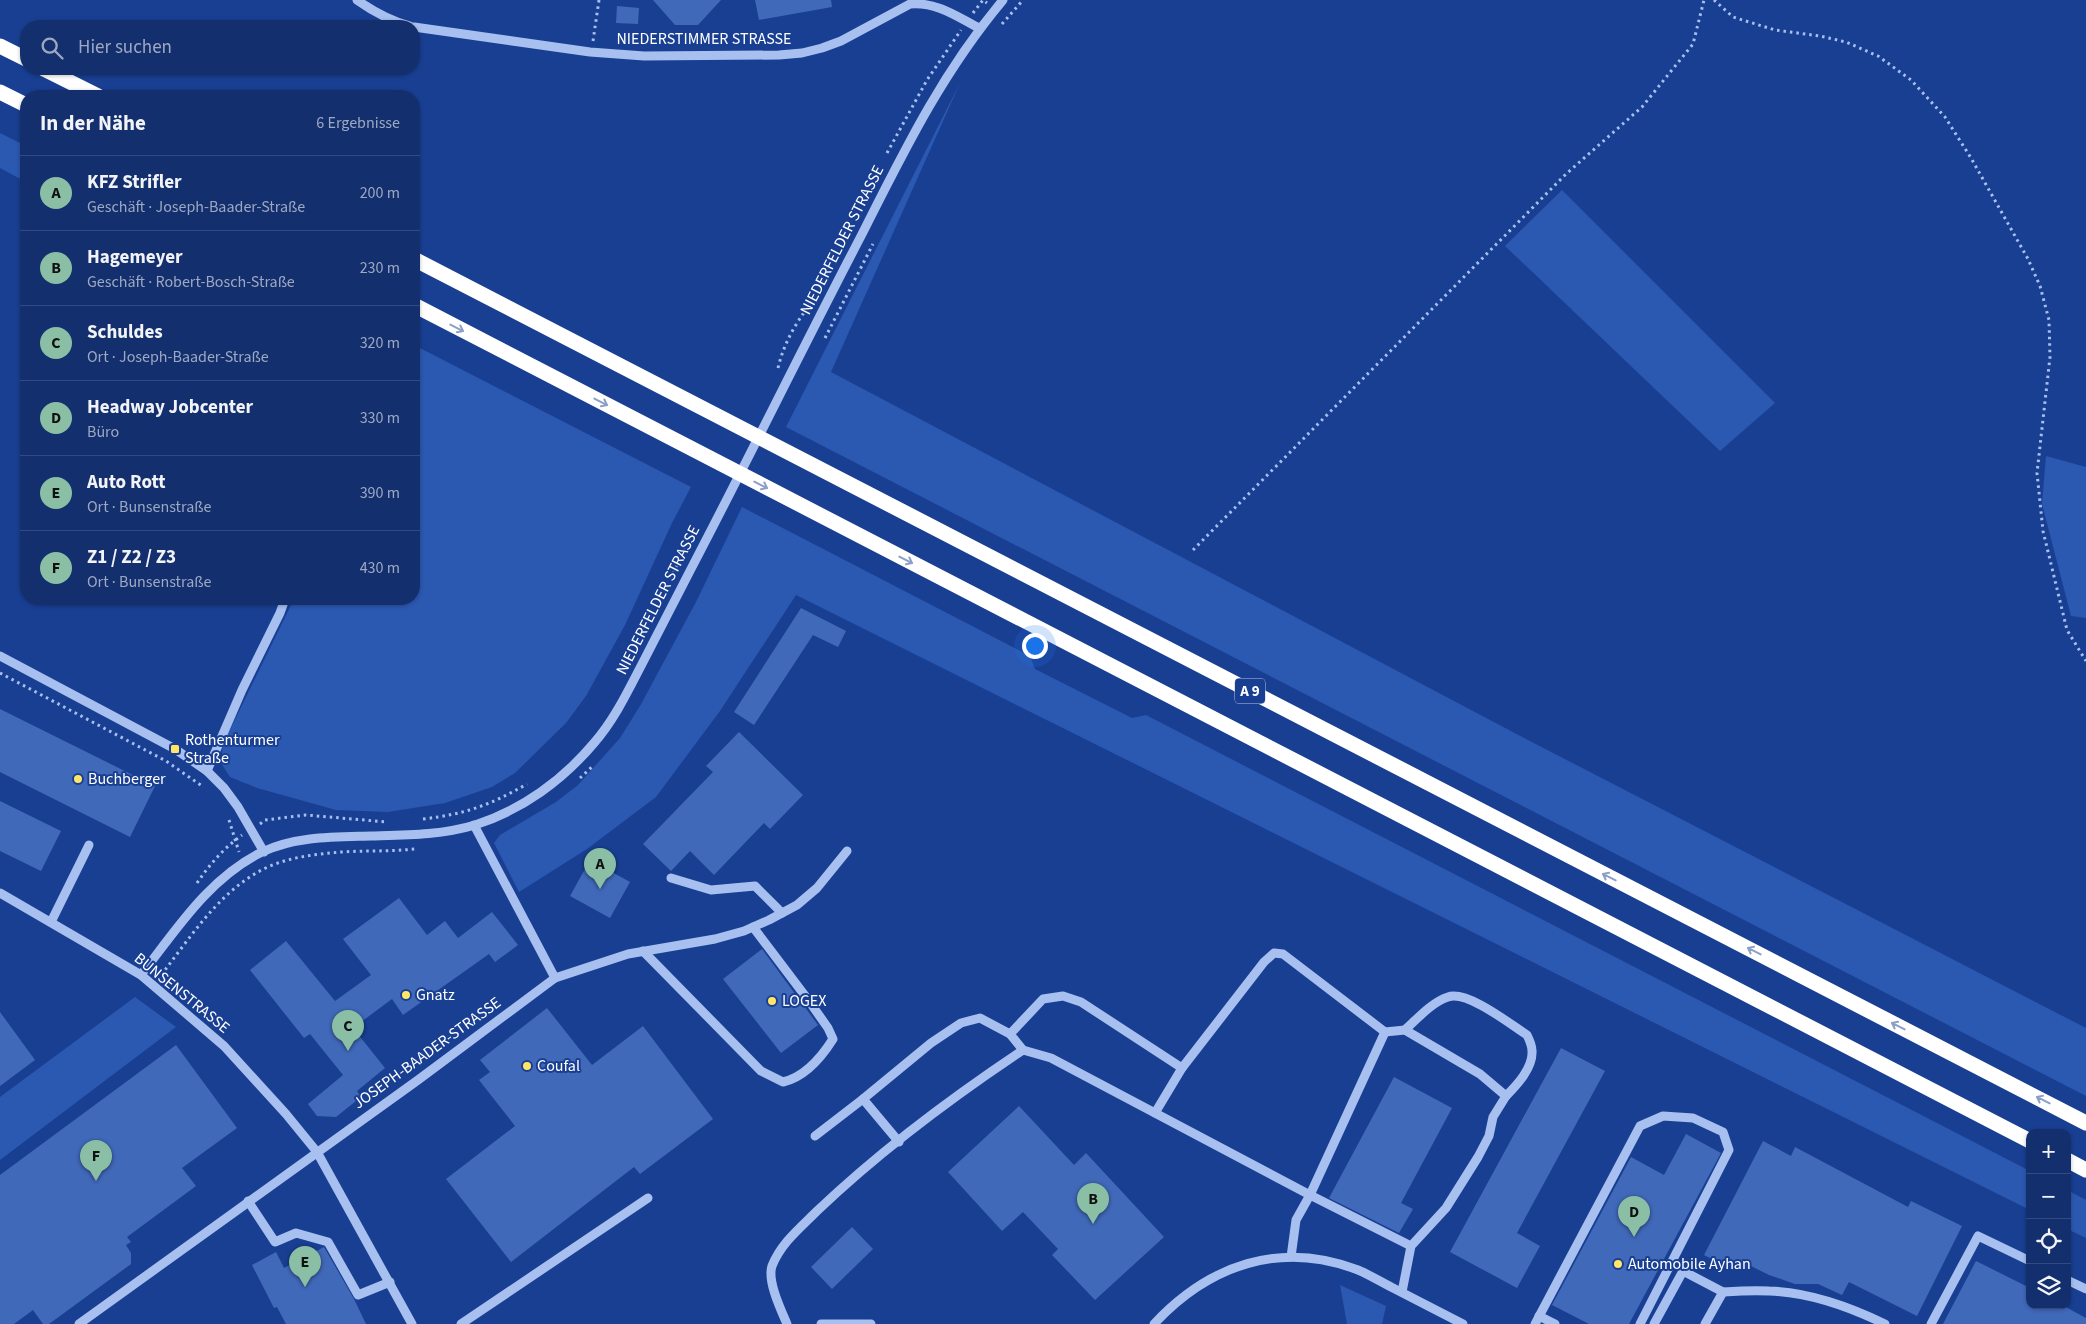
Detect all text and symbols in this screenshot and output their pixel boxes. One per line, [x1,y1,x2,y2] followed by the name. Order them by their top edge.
[20,20,420,75] search box
[617,28,792,50] street label: NIEDERSTIMMER STRASSE
[38,34,66,62] icon: search
[78,34,172,61] text: Hier suchen
[40,108,146,138] text: In der Nähe
[316,112,400,134] text: 6 Ergebnisse
[795,162,889,318] street label: NIEDERFELDER STRASSE
[87,169,182,196] text: KFZ Strifler
[51,182,61,204] text: A
[360,182,400,204] text: 200 m
[87,196,305,218] text: Geschäft · Joseph-Baader-Straße
[87,244,183,271] text: Hagemeyer
[51,257,61,279] text: B
[360,257,400,279] text: 230 m
[87,271,295,293] text: Geschäft · Robert-Bosch-Straße
[87,319,163,346] text: Schuldes
[449,324,464,333] one-way arrow
[51,332,61,354] text: C
[360,332,400,354] text: 320 m
[87,346,269,368] text: Ort · Joseph-Baader-Straße
[87,394,253,421] text: Headway Jobcenter
[594,397,609,407] one-way arrow
[51,407,61,429] text: D
[360,407,400,429] text: 330 m
[87,421,119,443] text: Büro
[87,469,166,496] text: Auto Rott
[754,480,769,490] one-way arrow
[52,482,60,504] text: E
[360,482,400,504] text: 390 m
[87,496,211,518] text: Ort · Bunsenstraße
[611,522,705,678] street label: NIEDERFELDER STRASSE
[87,544,176,571] text: Z1 / Z2 / Z3
[898,555,913,565] one-way arrow
[52,557,60,579] text: F
[360,557,400,579] text: 430 m
[87,571,211,593] text: Ort · Bunsenstraße
[1022,633,1048,659] your location
[1235,678,1265,704] road number: A 9
[185,729,280,769] place label: Rothenturmer Straße
[169,743,181,755] marker: Rothenturmer Straße
[88,768,166,790] place label: Buchberger
[72,773,84,785] marker: Buchberger
[584,848,616,889] pin: A
[1602,872,1617,882] one-way arrow
[1747,946,1762,955] one-way arrow
[130,948,234,1038] street label: BUNSENSTRASSE
[416,984,455,1006] place label: Gnatz
[400,989,412,1001] marker: Gnatz
[782,990,827,1012] place label: LOGEX
[349,992,505,1114] street label: JOSEPH-BAADER-STRASSE
[766,995,778,1007] marker: LOGEX
[332,1010,364,1051] pin: C
[1891,1021,1906,1031] one-way arrow
[537,1055,580,1077] place label: Coufal
[521,1060,533,1072] marker: Coufal
[2035,1095,2050,1105] one-way arrow
[2026,1129,2071,1309] map controls
[2026,1129,2071,1174] button: +
[80,1140,112,1181] pin: F
[2026,1174,2071,1219] button: −
[1077,1183,1109,1224] pin: B
[1618,1196,1650,1237] pin: D
[2026,1219,2071,1264] button: locate
[289,1246,321,1287] pin: E
[1628,1253,1751,1275] place label: Automobile Ayhan
[1612,1258,1624,1270] marker: Automobile Ayhan
[2026,1264,2071,1309] button: layers

